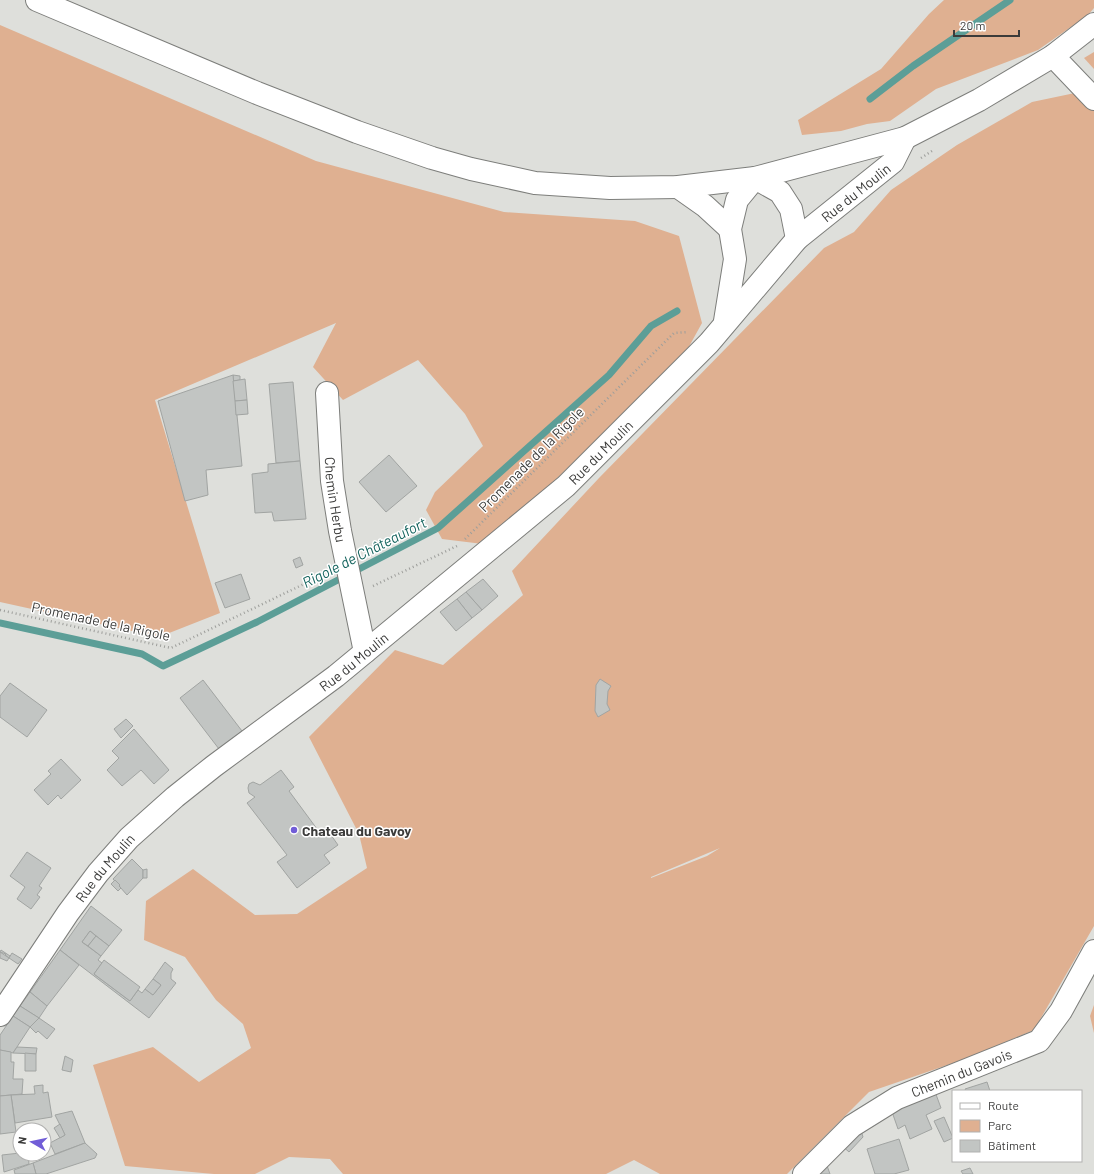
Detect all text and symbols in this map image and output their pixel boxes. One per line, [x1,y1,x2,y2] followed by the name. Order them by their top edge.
[954,12,1019,38] scale bar
[960,18,986,32] text: 20 m
[817,159,893,225] street label: Rue du Moulin
[475,403,587,515] street label: Promenade de la Rigole
[564,416,636,488] street label: Rue du Moulin
[322,456,351,544] street label: Chemin Herbu
[299,513,430,591] water label: Rigole de Châteaufort
[30,598,172,644] street label: Promenade de la Rigole
[315,628,391,694] street label: Rue du Moulin
[302,822,411,839] place label: Chateau du Gavoy
[289,825,299,835] marker: Chateau du Gavoy
[71,830,138,905] street label: Rue du Moulin
[908,1044,1014,1100] street label: Chemin du Gavois
[952,1090,1082,1162] legend
[988,1098,1019,1112] text: Route
[988,1118,1012,1132] text: Parc
[12,1122,52,1162] north arrow
[15,1136,29,1145] text: N
[988,1138,1036,1152] text: Bâtiment

